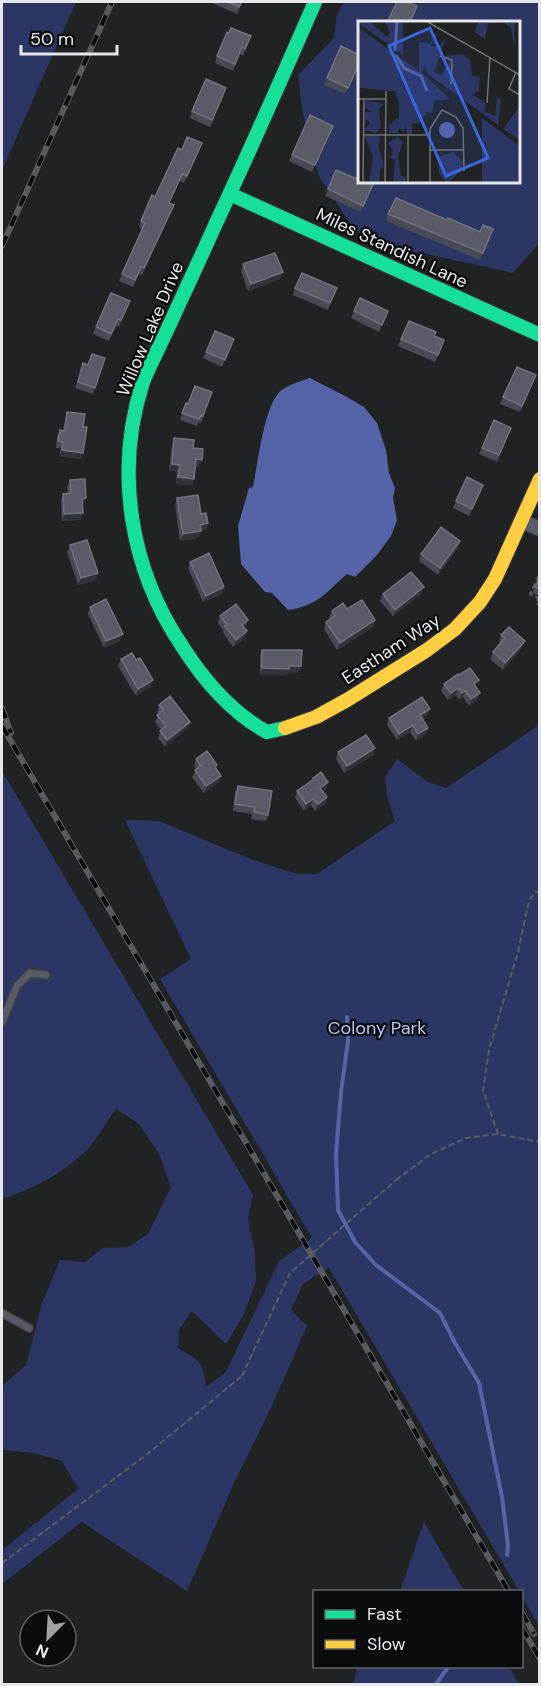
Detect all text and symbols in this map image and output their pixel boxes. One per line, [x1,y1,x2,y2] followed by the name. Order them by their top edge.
[21,18,117,56] scale bar
[358,21,520,183] inset map
[30,27,74,51] text: 50 m
[312,202,472,294] street label: Miles Standish Lane
[111,258,189,400] street label: Willow Lake Drive
[337,608,445,690] street label: Eastham Way
[328,1016,426,1040] park label: Colony Park
[313,1590,523,1668] legend
[367,1602,402,1626] text: Fast
[18,1608,78,1668] north arrow
[367,1632,406,1656] text: Slow
[33,1639,52,1663] text: N

